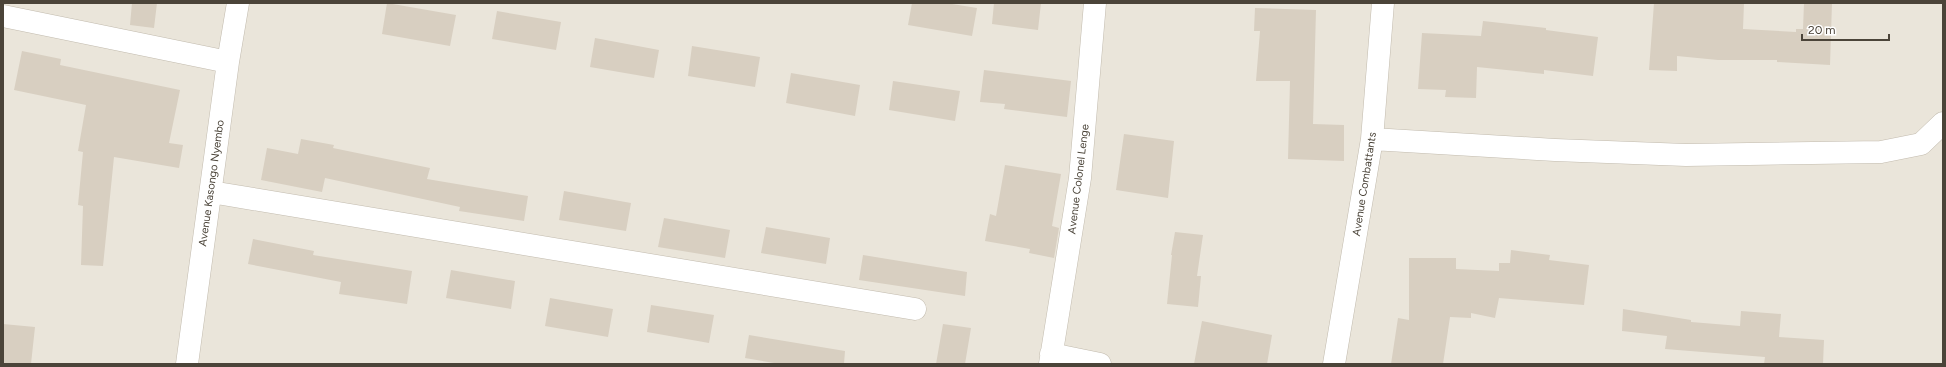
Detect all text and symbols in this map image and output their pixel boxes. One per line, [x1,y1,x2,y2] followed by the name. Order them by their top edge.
[1802,16,1889,42] scale bar
[1808,23,1836,37] text: 20 m
[196,119,227,247] street label: Avenue Kasongo Nyembo
[1065,123,1092,235] street label: Avenue Colonel Lenge
[1350,131,1379,237] street label: Avenue Combattants

